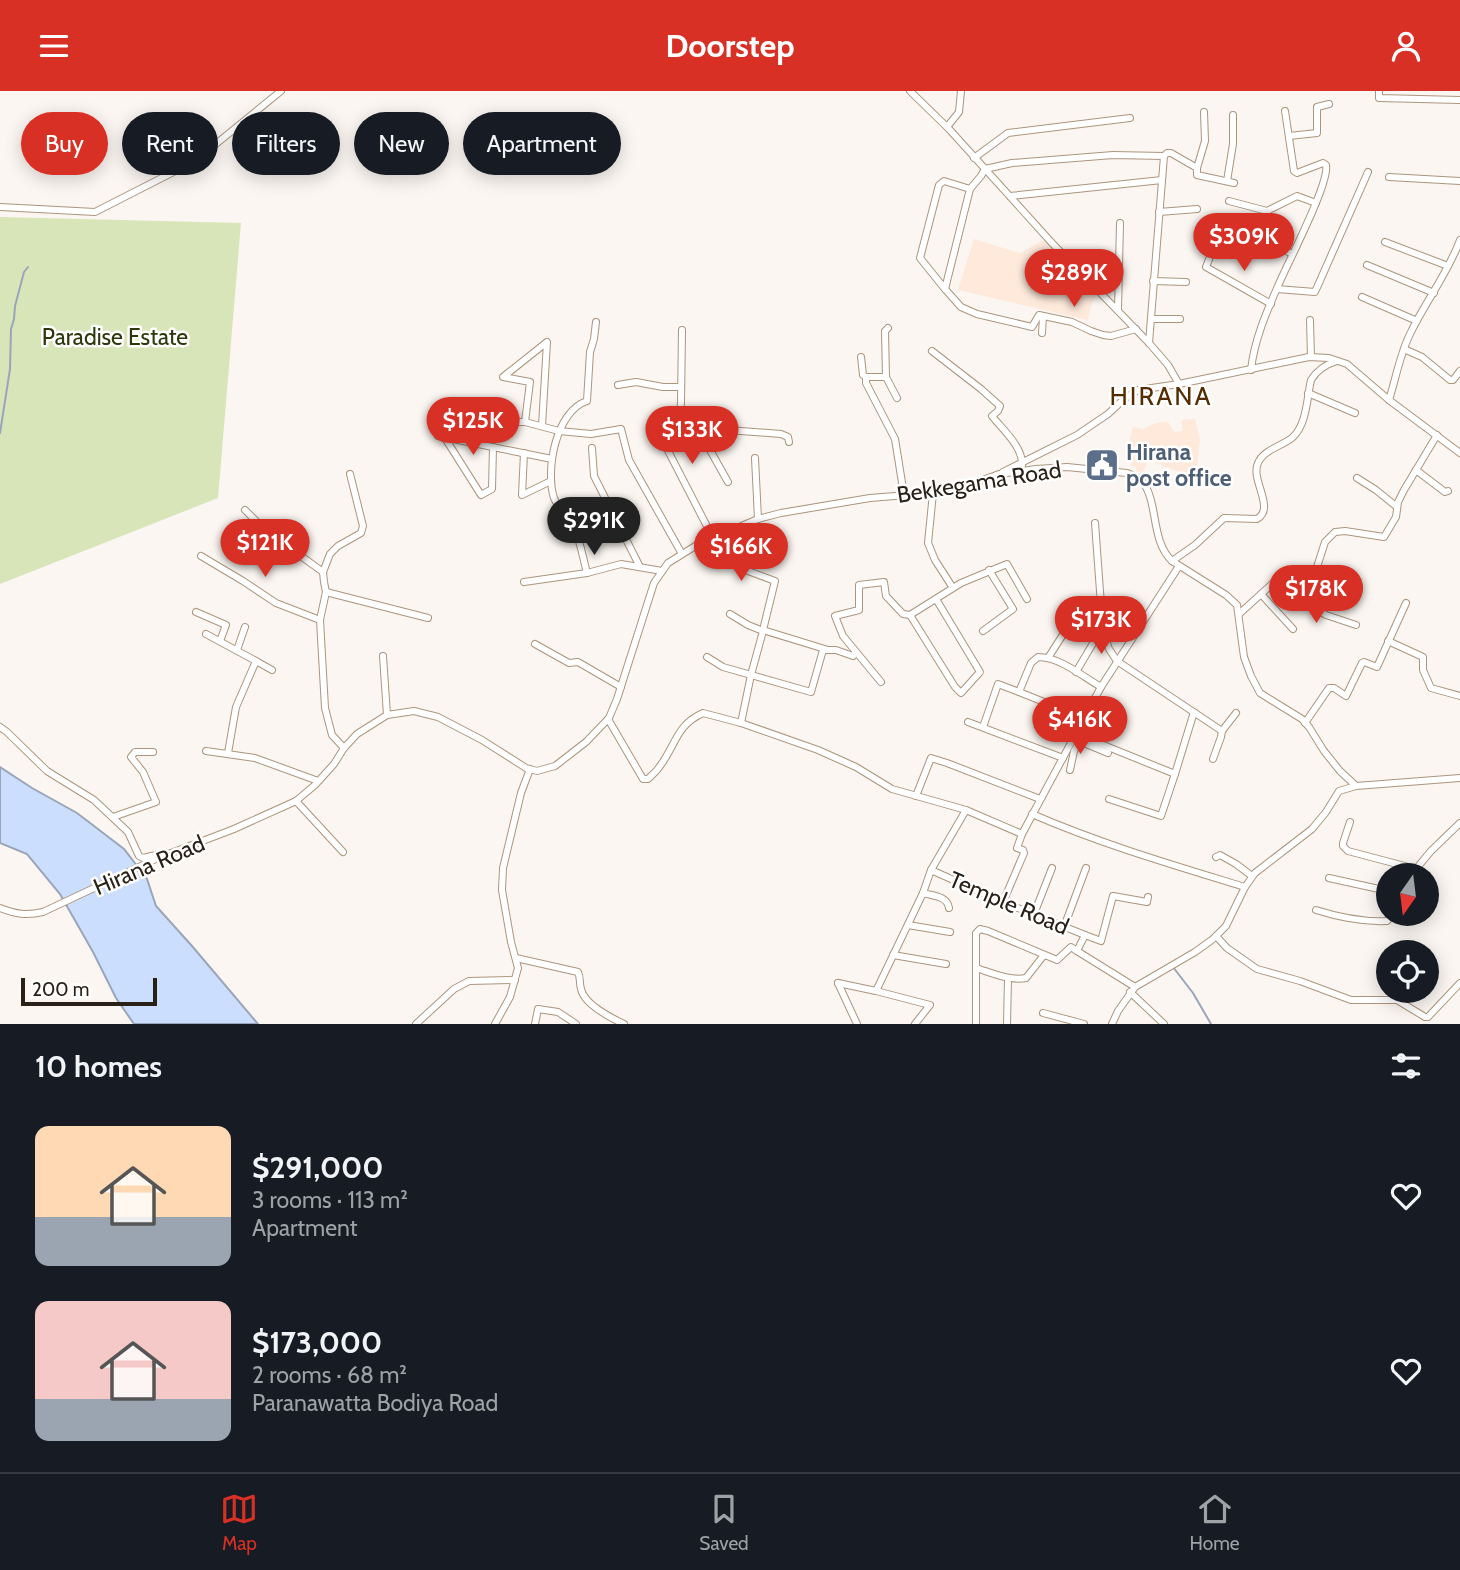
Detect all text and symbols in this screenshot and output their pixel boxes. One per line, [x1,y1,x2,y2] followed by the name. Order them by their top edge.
[665,26,795,65] text: Doorstep
[35,27,73,65] icon: menu
[1387,27,1425,65] icon: person
[21,112,108,175] chip: Buy
[122,112,218,175] chip: Rent
[232,112,340,175] chip: Filters
[354,112,449,175] chip: New
[463,112,621,175] chip: Apartment
[1195,213,1293,273] pin: $309K
[1209,222,1279,250] text: $309K
[1025,249,1123,309] pin: $289K
[1041,258,1107,286] text: $289K
[42,323,188,351] park label: Paradise Estate
[1109,380,1213,412] district label: HIRANA
[424,397,522,457] pin: $125K
[443,406,503,434] text: $125K
[643,407,741,466] pin: $133K
[661,415,723,443] text: $133K
[1126,438,1232,492] place label: Hirana post office
[1083,446,1121,484] public building icon: Hirana post office
[895,455,1063,509] street label: Bekkegama Road
[545,497,643,557] pin: $291K
[563,506,625,534] text: $291K
[216,519,314,579] pin: $121K
[692,524,790,583] pin: $166K
[237,528,293,556] text: $121K
[710,532,772,560] text: $166K
[1267,566,1365,625] pin: $178K
[1285,574,1347,602] text: $178K
[1052,596,1150,656] pin: $173K
[1071,605,1131,633] text: $173K
[1031,697,1129,756] pin: $416K
[1048,705,1112,733] text: $416K
[89,829,209,901] street label: Hirana Road
[1376,863,1438,926] north arrow
[1376,863,1439,1003] map controls
[945,865,1073,941] street label: Temple Road
[1376,940,1439,1003] button: locate
[21,975,158,1007] scale bar
[32,978,89,1001] text: 200 m
[1387,1047,1425,1085] icon: filters
[35,1048,162,1085] text: 10 homes
[252,1149,383,1186] text: $291,000
[91,1154,175,1238] icon: home
[1387,1177,1425,1215] icon: heart
[252,1186,408,1214] text: 3 rooms · 113 m²
[252,1214,357,1242] text: Apartment
[252,1324,382,1361] text: $173,000
[91,1329,175,1413] icon: home
[1387,1352,1425,1390] icon: heart
[252,1361,407,1389] text: 2 rooms · 68 m²
[252,1389,498,1417] text: Paranawatta Bodiya Road
[220,1490,258,1555] tab: Map
[699,1490,749,1555] tab: Saved
[1190,1490,1240,1555] tab: Home

